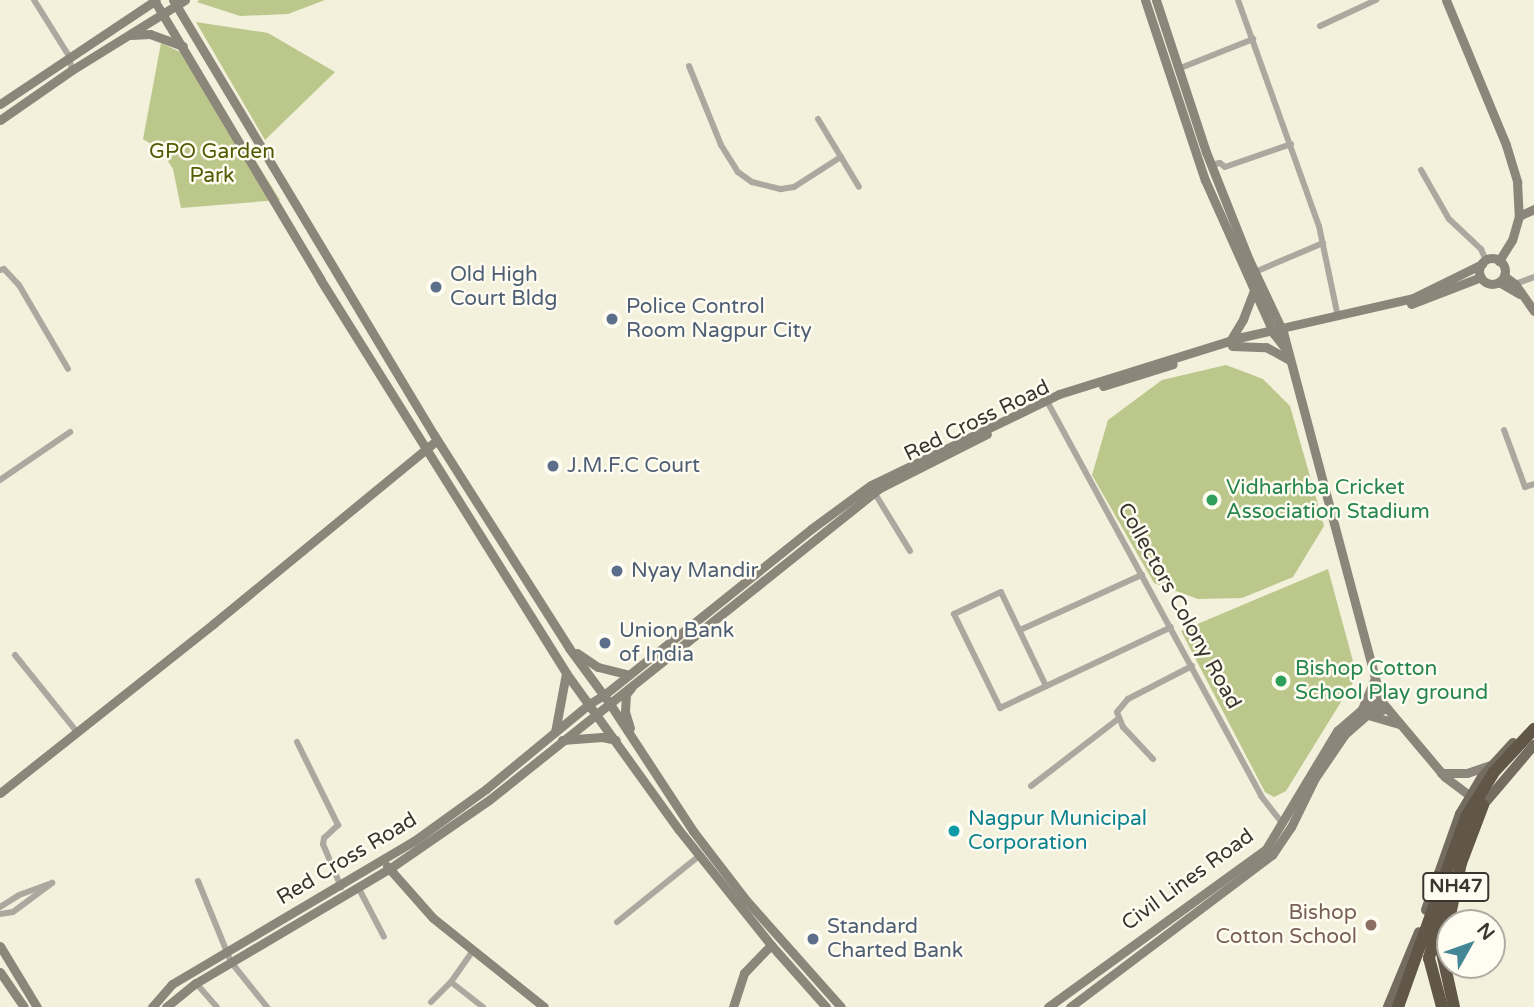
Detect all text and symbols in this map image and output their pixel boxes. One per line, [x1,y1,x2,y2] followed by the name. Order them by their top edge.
[149,139,275,189] park label: GPO Garden Park
[450,262,557,312] place label: Old High Court Bldg
[428,279,444,295] marker: Old High Court Bldg
[626,294,812,344] place label: Police Control Room Nagpur City
[604,311,620,327] marker: Police Control Room Nagpur City
[900,375,1054,467] street label: Red Cross Road
[567,453,700,479] place label: J.M.F.C Court
[545,458,561,474] marker: J.M.F.C Court
[1226,475,1430,525] place label: Vidharhba Cricket Association Stadium
[1204,492,1220,508] marker: Vidharhba Cricket Association Stadium
[1112,498,1246,714] street label: Collectors Colony Road
[631,558,759,584] place label: Nyay Mandir
[609,563,625,579] marker: Nyay Mandir
[619,618,734,668] place label: Union Bank of India
[597,635,613,651] marker: Union Bank of India
[1295,656,1488,706] place label: Bishop Cotton School Play ground
[1273,673,1289,689] marker: Bishop Cotton School Play ground
[968,806,1147,856] place label: Nagpur Municipal Corporation
[272,807,422,911] street label: Red Cross Road
[946,823,962,839] marker: Nagpur Municipal Corporation
[1117,824,1259,936] street label: Civil Lines Road
[1421,872,1491,902] road number: NH47
[1215,900,1357,950] place label: Bishop Cotton School
[1436,909,1506,979] north arrow
[827,914,963,964] place label: Standard Charted Bank
[1363,917,1379,933] marker: Bishop Cotton School
[1472,919,1499,945] text: N
[805,931,821,947] marker: Standard Charted Bank

